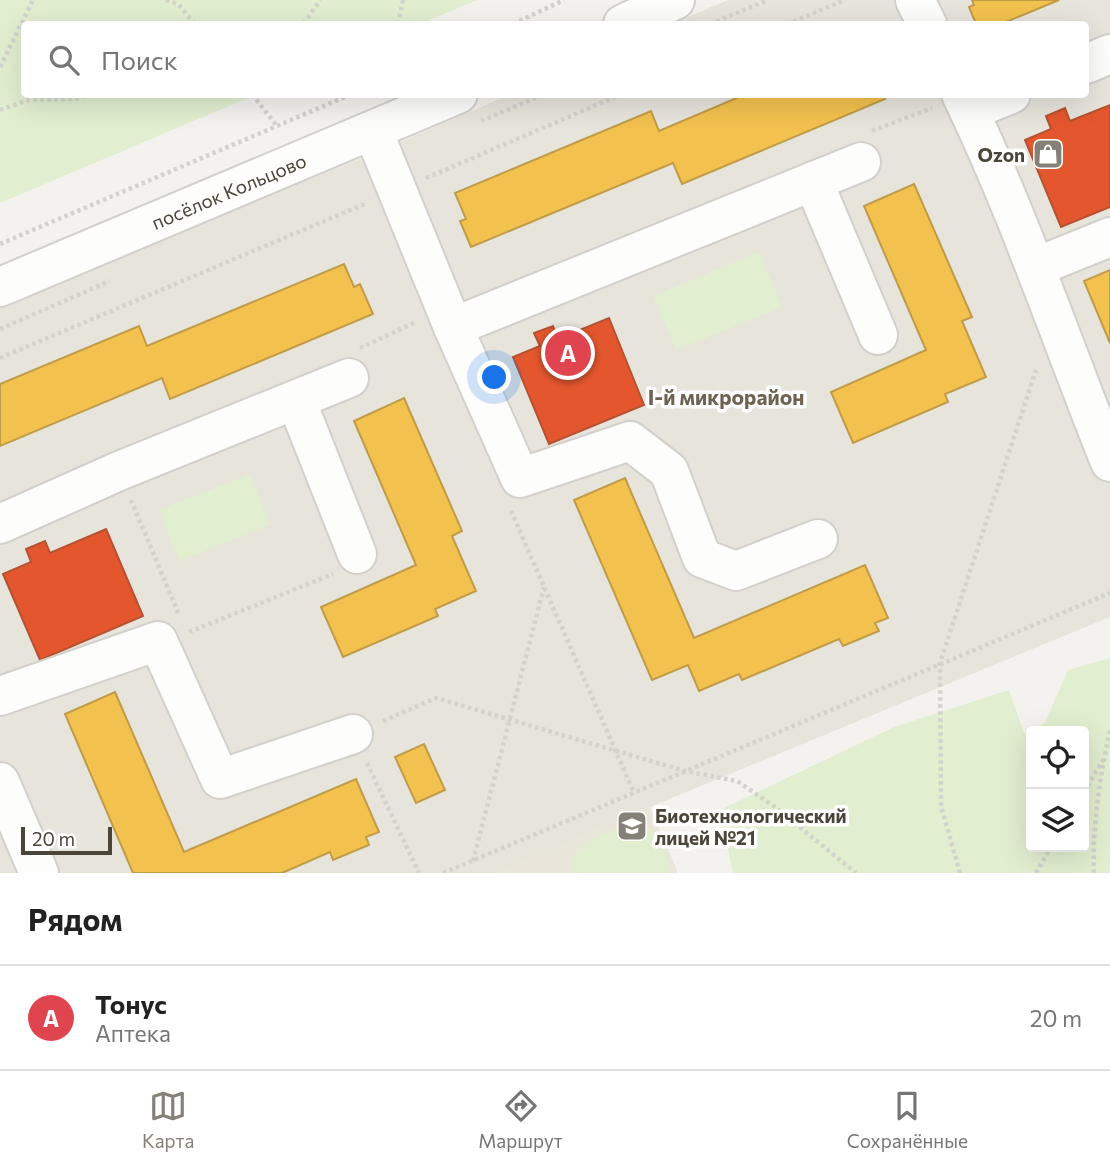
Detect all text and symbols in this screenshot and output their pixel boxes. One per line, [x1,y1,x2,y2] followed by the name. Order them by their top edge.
[21,21,1089,98] search box
[45,41,83,79] icon: search
[101,44,178,75] text: Поиск
[1031,137,1065,171] shop icon: Ozon
[977,143,1025,166] place label: Ozon
[148,148,309,233] street label: посёлок Кольцово
[545,327,591,379] pin: A
[477,360,511,394] your location
[648,384,804,409] district label: I-й микрорайон
[1026,726,1089,852] map controls
[1026,726,1089,789] button: locate
[1026,789,1089,852] button: layers
[655,804,847,849] place label: Биотехнологический лицей №21
[615,809,649,843] school or university icon: Биотехнологический лицей №21
[21,824,112,856] scale bar
[32,827,75,850] text: 20 m
[28,900,122,937] text: Рядом
[95,988,167,1019] text: Тонус
[43,1004,59,1032] text: A
[1030,1004,1082,1032] text: 20 m
[95,1019,171,1047] text: Аптека
[142,1087,194,1152] tab: Карта
[478,1087,563,1152] tab: Маршрут
[847,1087,968,1152] tab: Сохранённые

